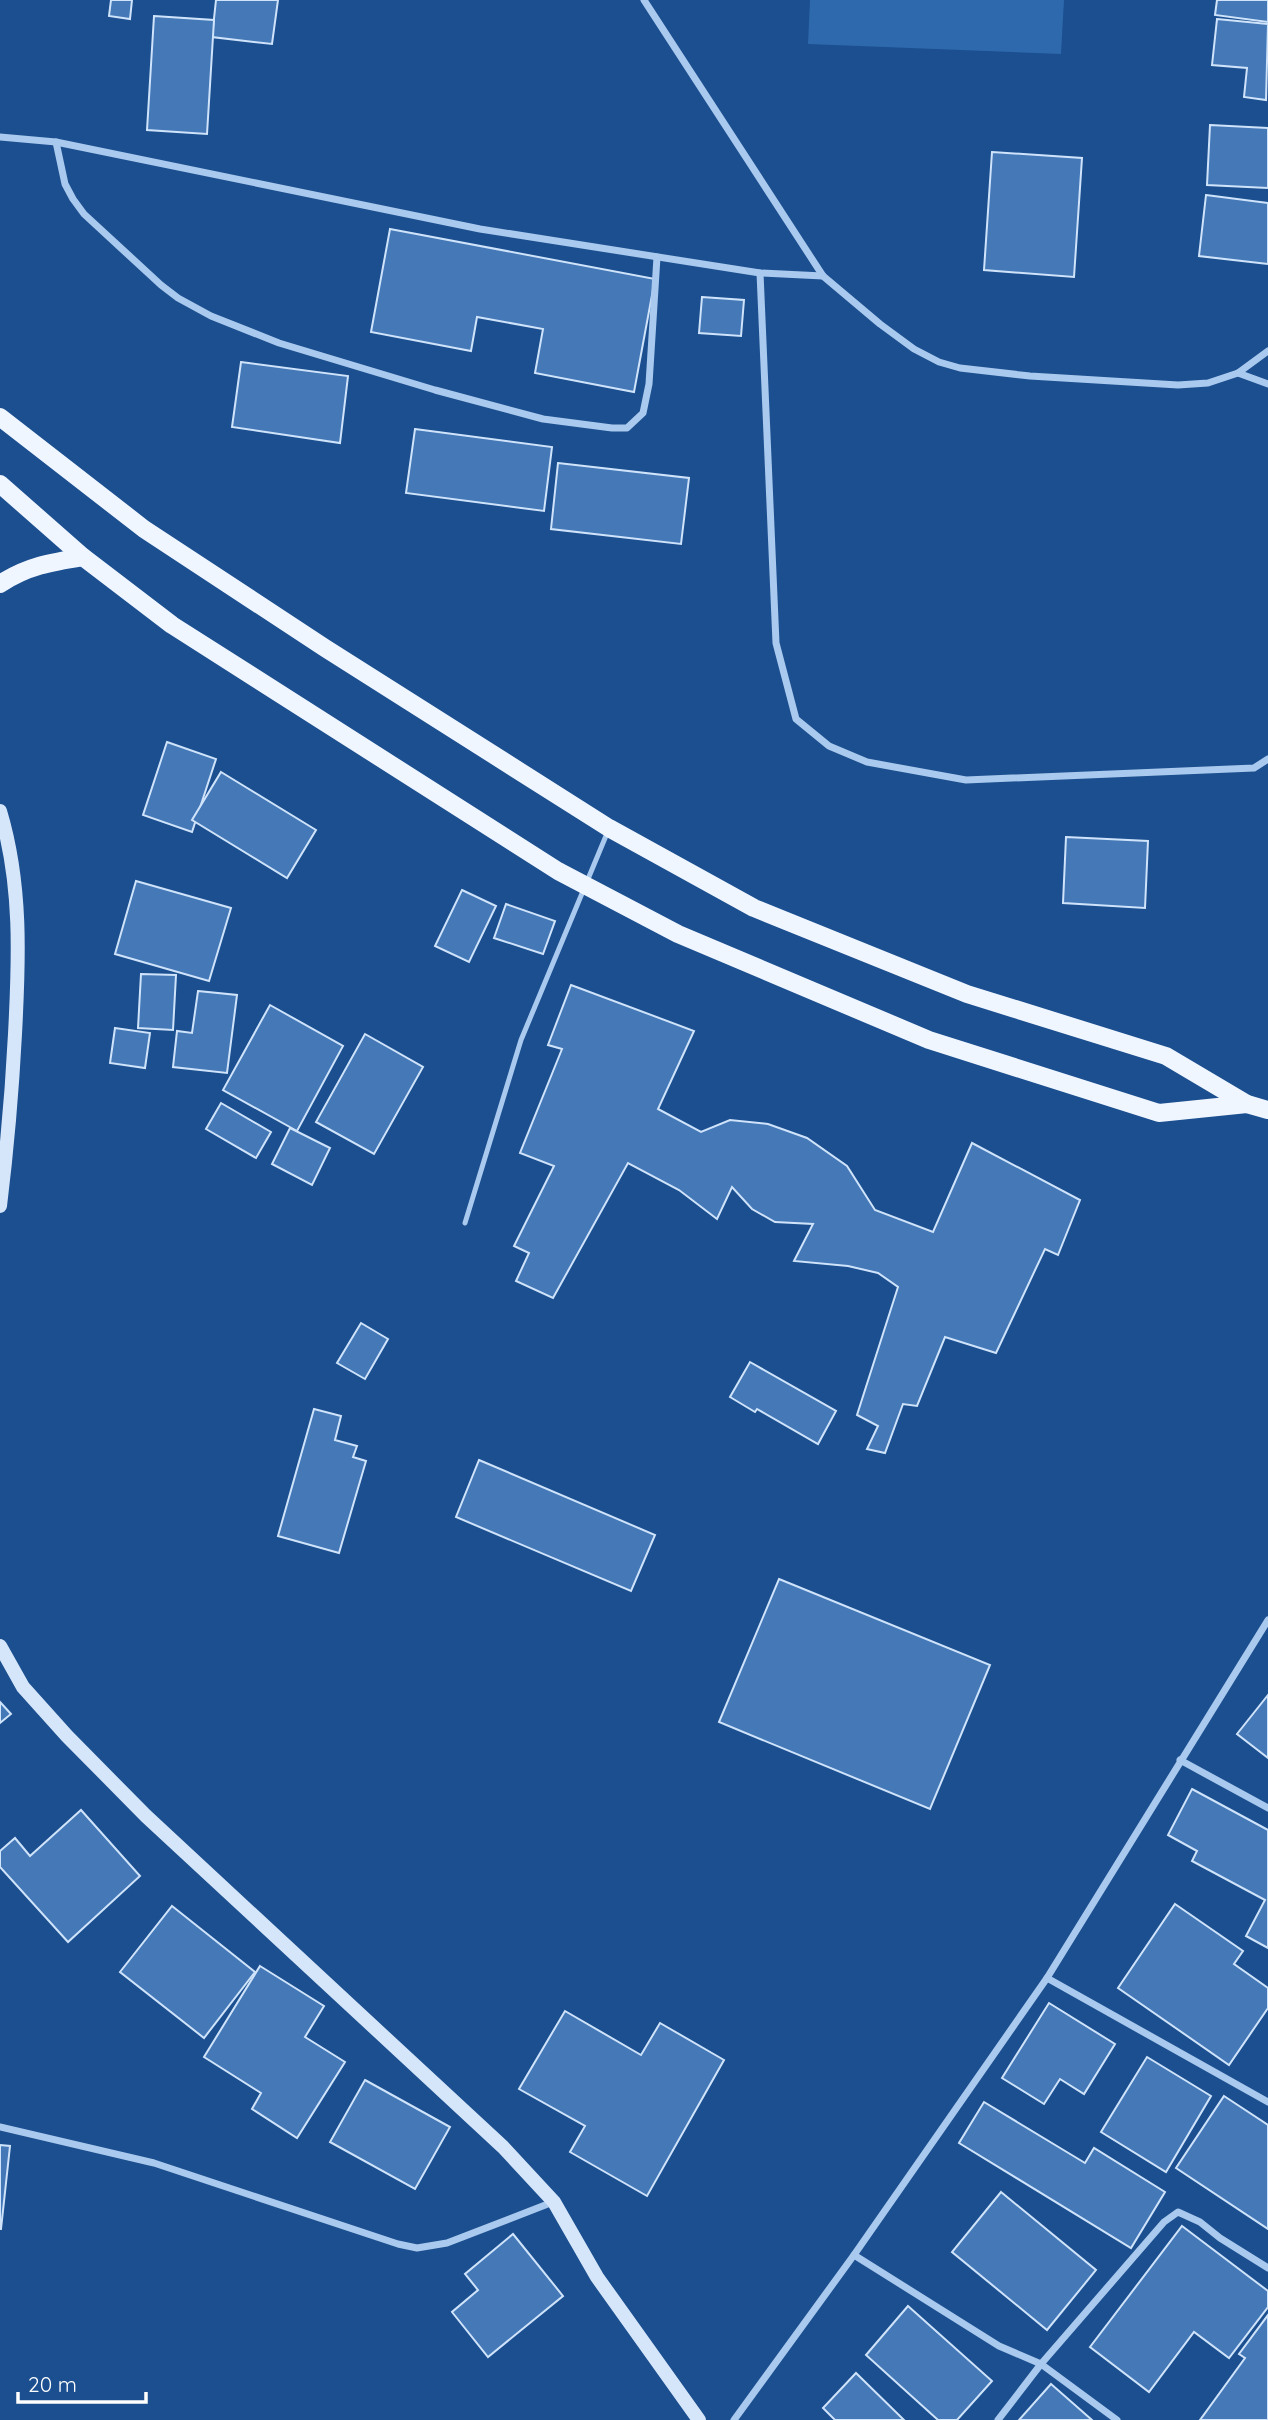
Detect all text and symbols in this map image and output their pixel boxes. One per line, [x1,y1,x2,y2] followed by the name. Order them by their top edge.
[18,2360,145,2404] scale bar
[28,2371,77,2397] text: 20 m

